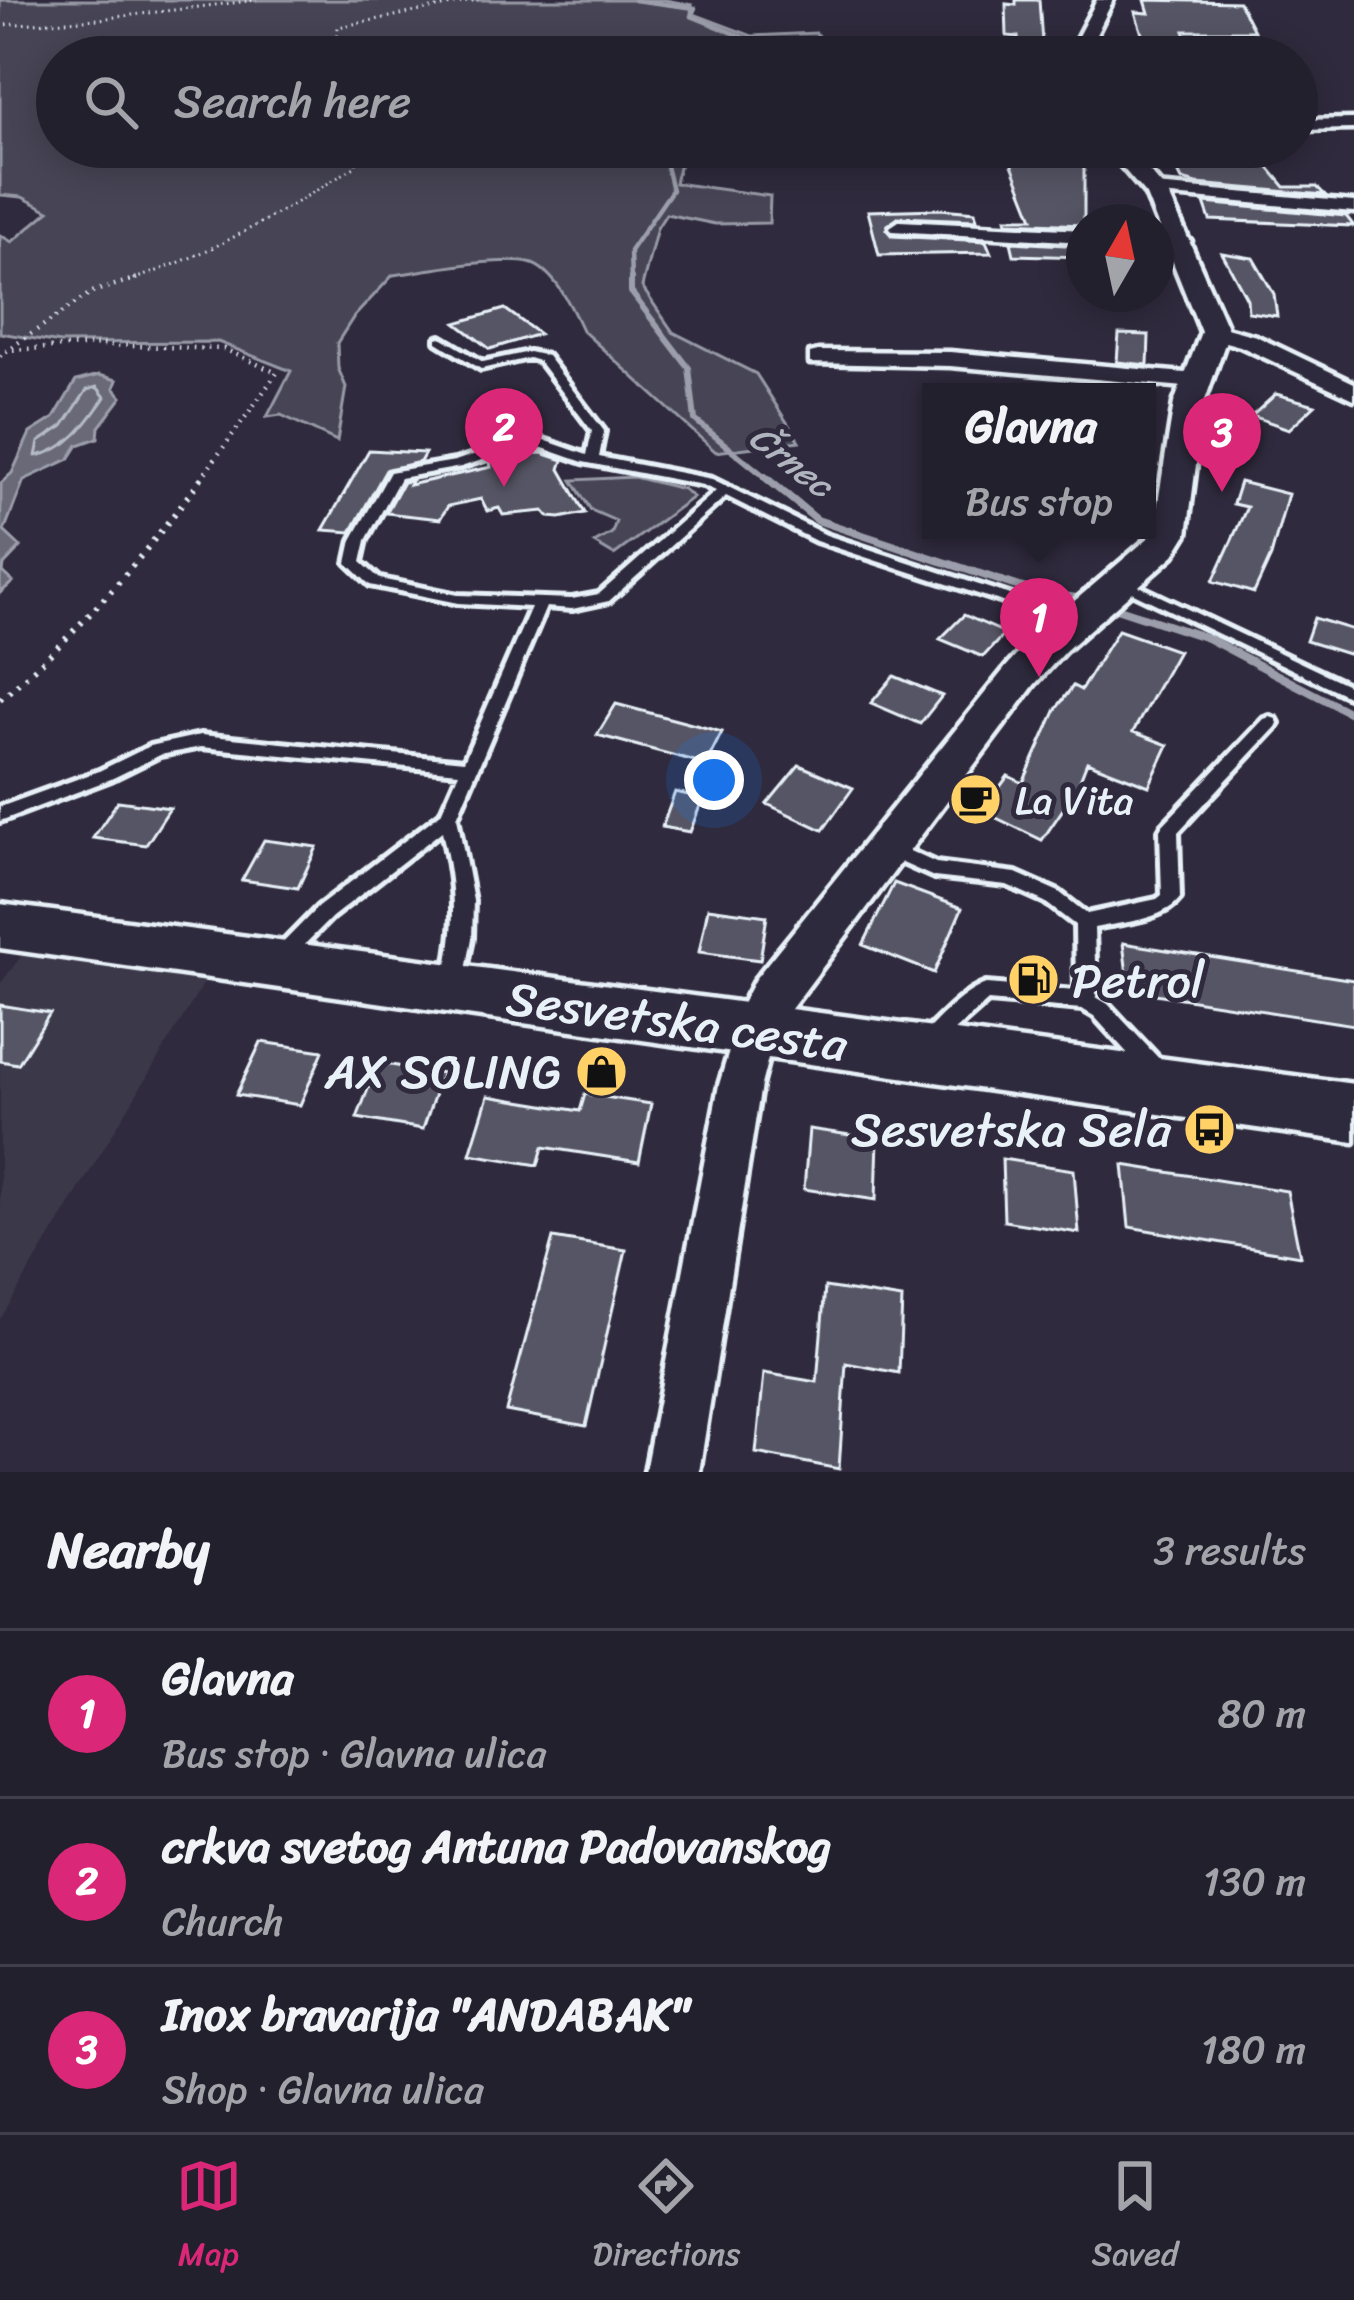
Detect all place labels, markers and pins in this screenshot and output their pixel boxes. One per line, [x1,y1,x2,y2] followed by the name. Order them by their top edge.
[465,388,543,487] pin: 2
[1183,393,1261,492] pin: 3
[1000,578,1078,677] pin: 1
[1015,766,1134,835] place label: La Vita
[948,772,1004,828] cafe icon: La Vita
[1072,938,1206,1023] place label: Petrol
[1005,952,1061,1008] fuel station icon: Petrol
[324,1029,562,1114] place label: AX SOLING
[573,1043,629,1099] shop icon: AX SOLING
[851,1087,1172,1172] place label: Sesvetska Sela
[1182,1101,1238,1157] bus stop icon: Sesvetska Sela

